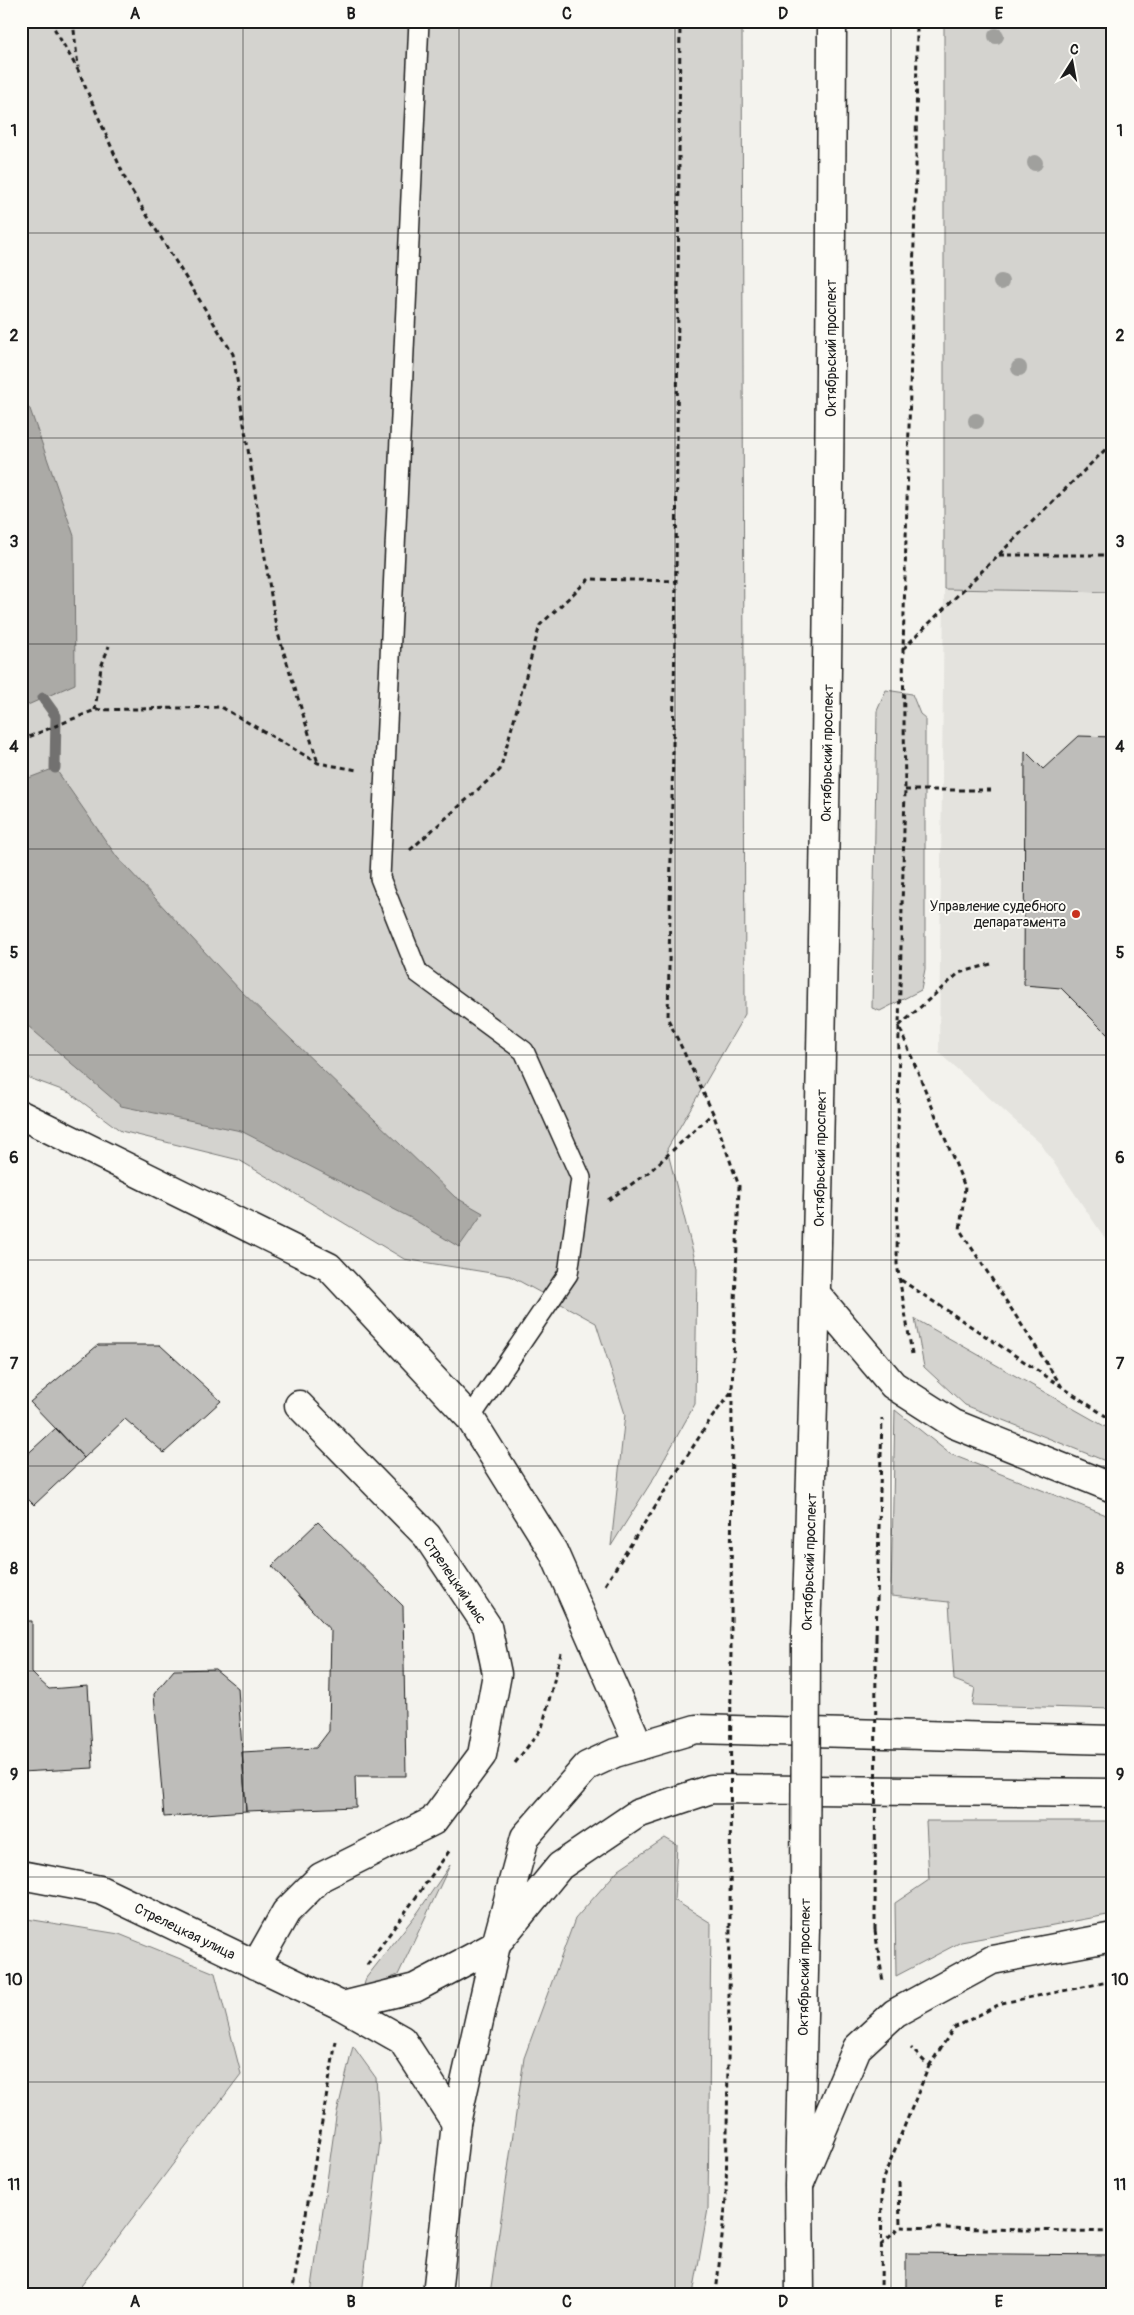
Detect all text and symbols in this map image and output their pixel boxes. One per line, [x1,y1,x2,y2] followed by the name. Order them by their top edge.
[130,4,141,24] text: A
[346,4,356,24] text: B
[562,4,572,24] text: C
[778,4,788,24] text: D
[995,4,1004,24] text: E
[1046,38,1096,88] north arrow
[1069,41,1081,59] text: С
[11,121,17,141] text: 1
[1117,121,1123,141] text: 1
[823,279,840,417] street label: Октябрьский проспект
[10,326,19,346] text: 2
[1116,326,1125,346] text: 2
[10,532,19,552] text: 3
[1116,532,1125,552] text: 3
[818,684,837,822] street label: Октябрьский проспект
[9,737,19,757] text: 4
[1115,737,1125,757] text: 4
[930,898,1066,931] place label: Управление судебного депаратамента
[1070,908,1082,920] marker: Управление судебного депаратамента
[10,943,19,963] text: 5
[1116,943,1125,963] text: 5
[811,1089,830,1227] street label: Октябрьский проспект
[9,1148,19,1168] text: 6
[1115,1148,1125,1168] text: 6
[10,1354,19,1374] text: 7
[1116,1354,1125,1374] text: 7
[799,1493,820,1631] street label: Октябрьский проспект
[419,1534,490,1627] street label: Стрелецкий мыс
[10,1559,18,1579] text: 8
[1116,1559,1124,1579] text: 8
[10,1765,18,1785] text: 9
[1116,1765,1124,1785] text: 9
[795,1898,814,2036] street label: Октябрьский проспект
[131,1900,238,1963] street label: Стрелецкая улица
[5,1970,23,1990] text: 10
[1111,1970,1129,1990] text: 10
[8,2175,20,2195] text: 11
[1114,2175,1126,2195] text: 11
[130,2292,141,2312] text: A
[346,2292,356,2312] text: B
[562,2292,572,2312] text: C
[778,2292,788,2312] text: D
[995,2292,1004,2312] text: E

